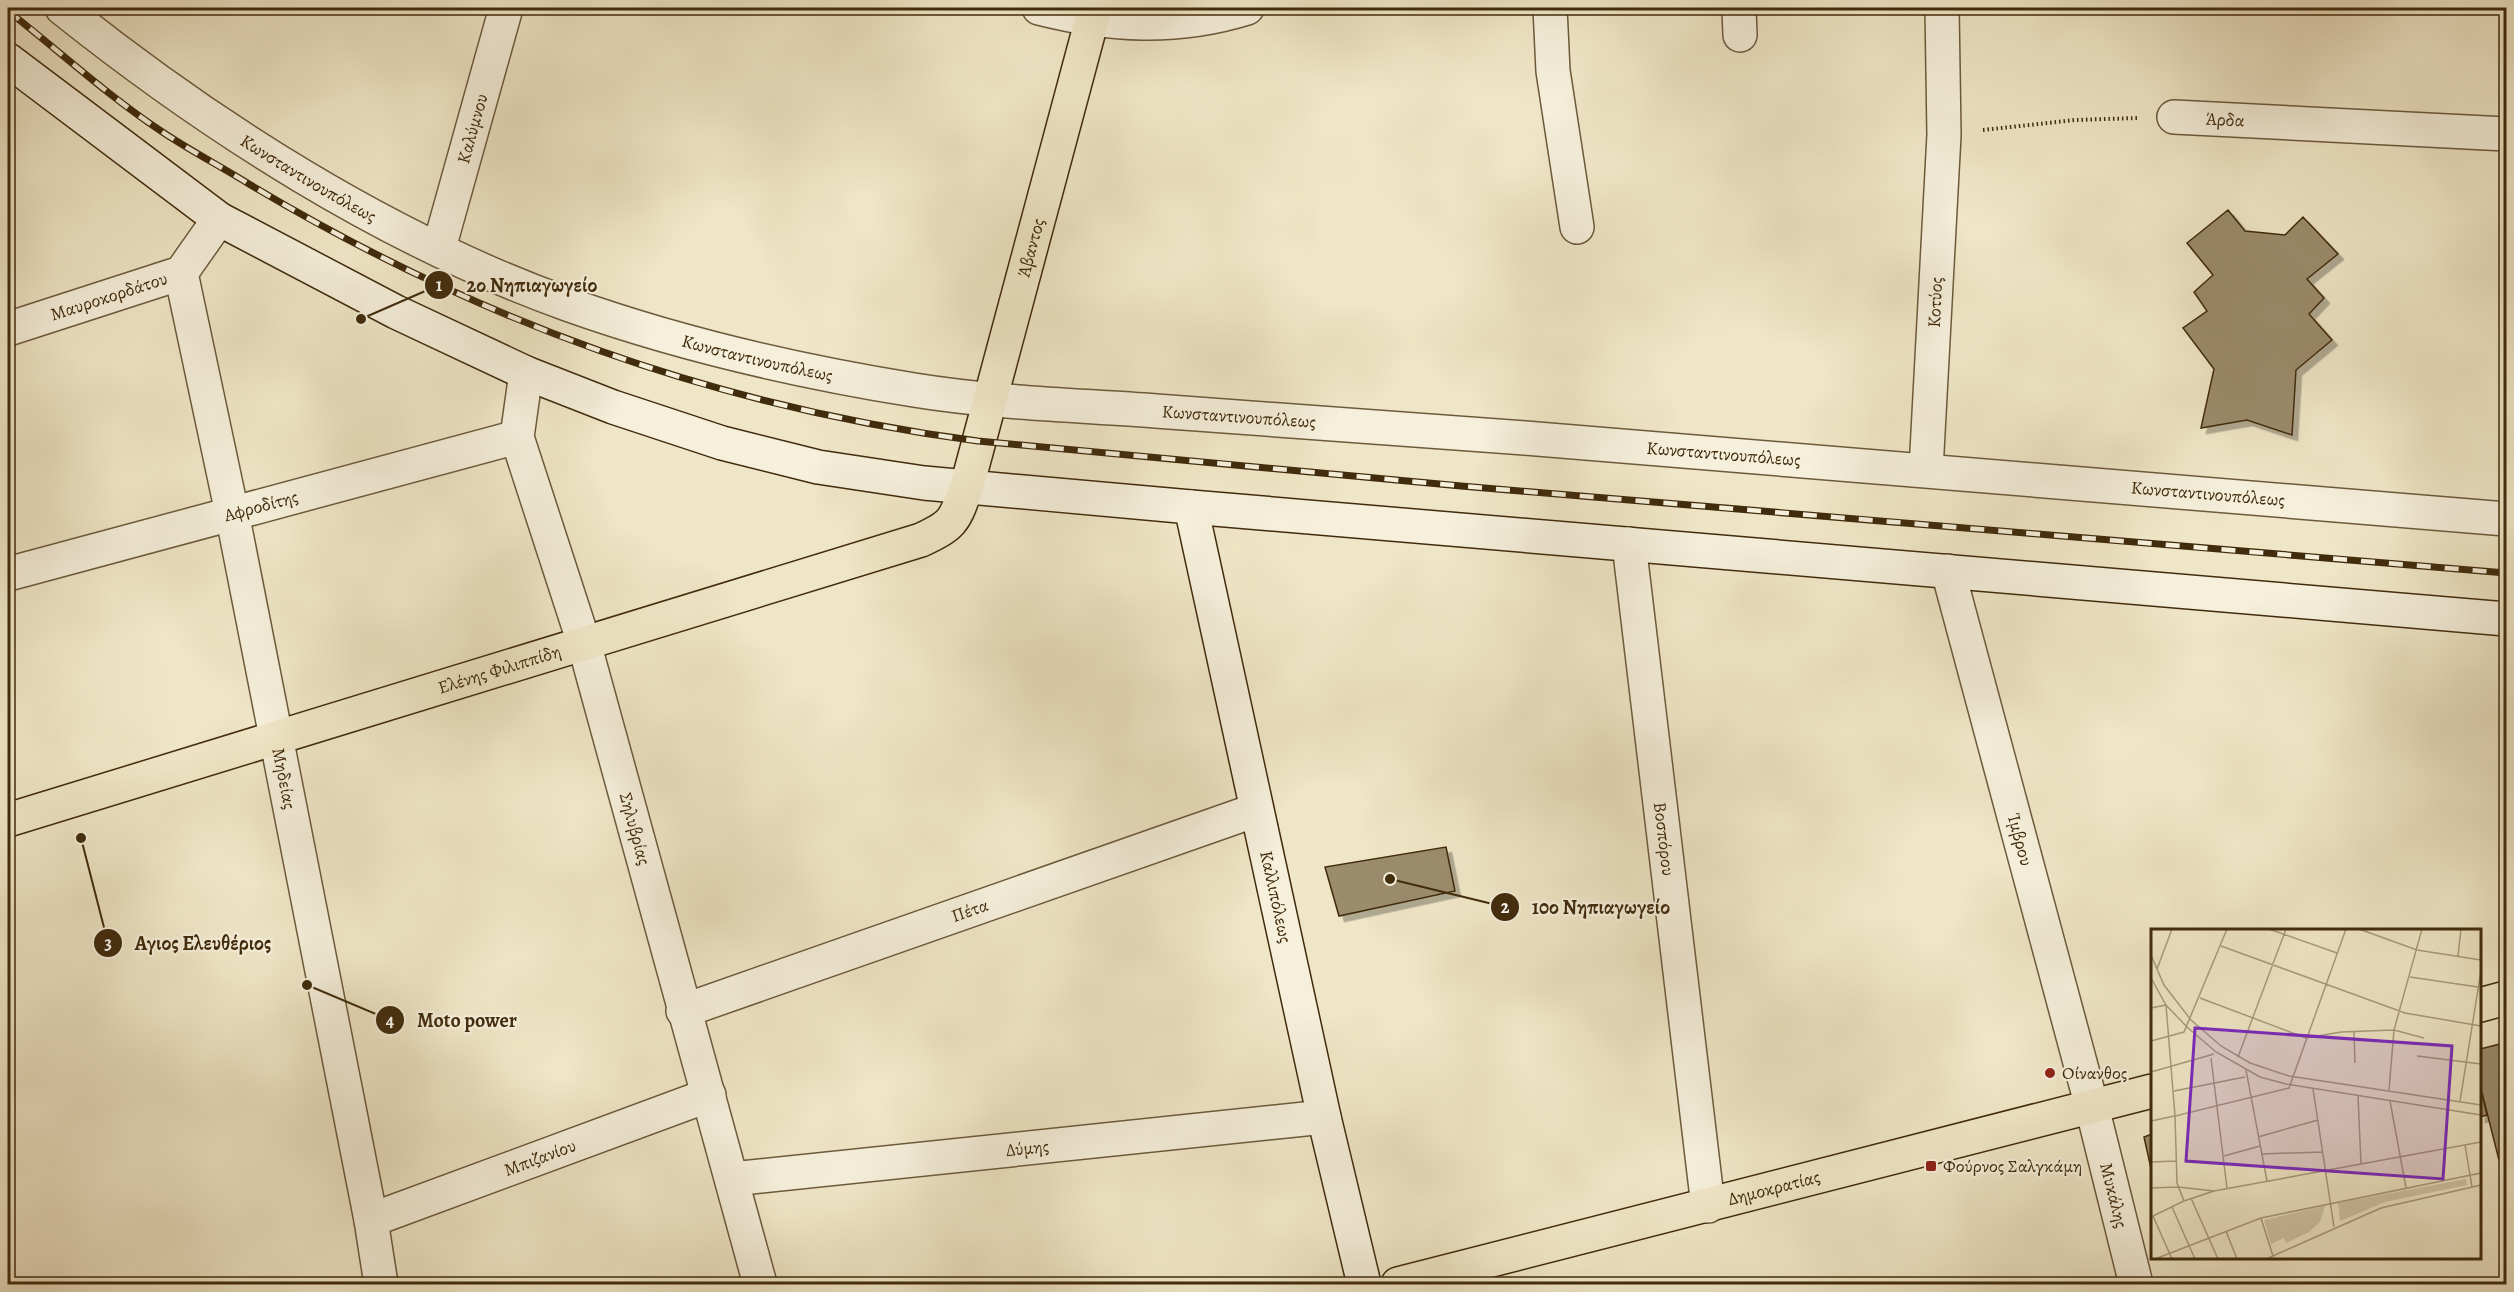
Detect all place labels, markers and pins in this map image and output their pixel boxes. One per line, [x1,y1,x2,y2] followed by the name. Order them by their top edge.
[424,266,609,304] callout: 2ο Νηπιαγωγείο
[1490,888,1683,926] callout: 10ο Νηπιαγωγείο
[93,924,283,962] callout: Αγιος Ελευθέριος
[375,1001,529,1039] callout: Moto power
[2062,1061,2127,1085] place label: Οίνανθος
[2043,1066,2057,1080] marker: Οίνανθος
[1943,1154,2082,1178] place label: Φούρνος Σαλγκάμη
[1924,1159,1938,1173] marker: Φούρνος Σαλγκάμη

